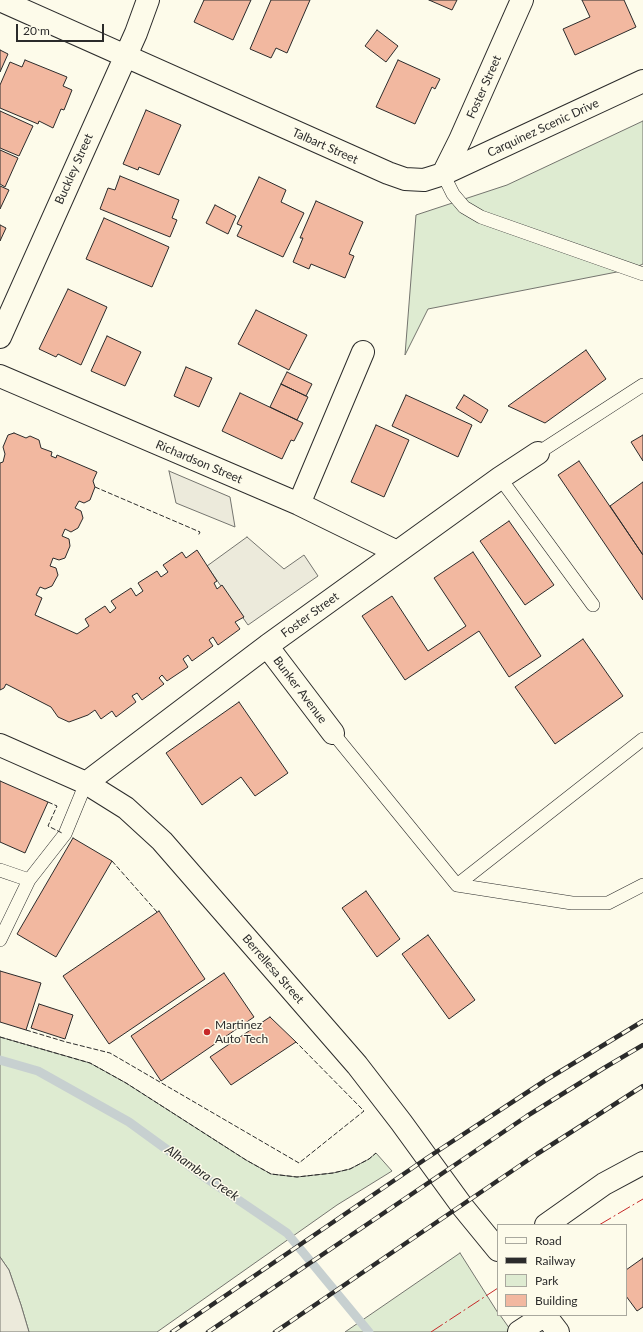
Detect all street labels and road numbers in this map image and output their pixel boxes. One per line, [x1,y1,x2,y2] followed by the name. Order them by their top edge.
[464,53,504,121] street label: Foster Street
[485,96,601,160] street label: Carquinez Scenic Drive
[290,125,360,167] street label: Talbart Street
[52,131,96,207] street label: Buckley Street
[153,437,245,487] street label: Richardson Street
[278,589,342,641] street label: Foster Street
[270,654,330,726] street label: Bunker Avenue
[239,932,307,1006] street label: Berrellesa Street

